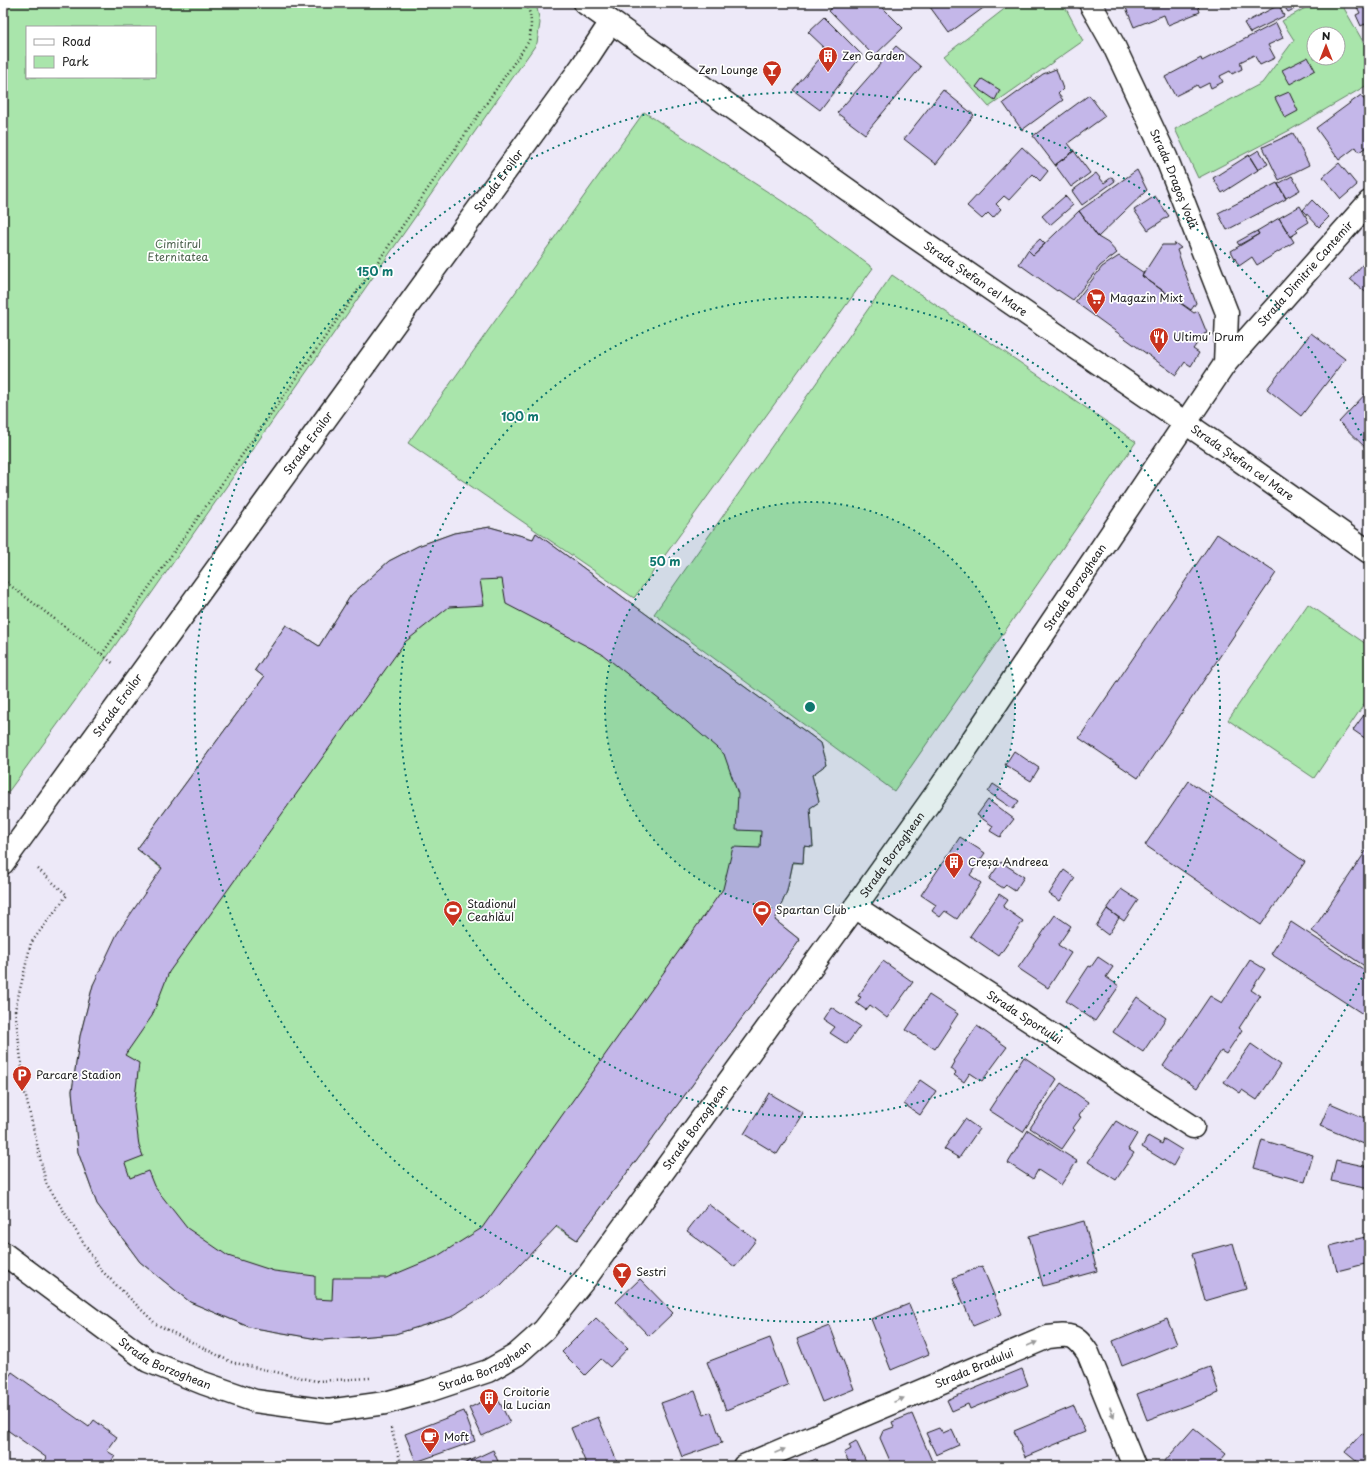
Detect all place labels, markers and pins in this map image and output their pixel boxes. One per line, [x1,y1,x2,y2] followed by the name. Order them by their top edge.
[817,45,839,73] building icon: Zen Garden
[842,47,905,64] place label: Zen Garden
[761,59,783,87] bar icon: Zen Lounge
[698,61,758,78] place label: Zen Lounge
[1085,287,1107,315] supermarket icon: Magazin Mixt
[1110,289,1184,306] place label: Magazin Mixt
[1148,326,1170,354] restaurant icon: Ultimu' Drum
[1173,328,1244,345] place label: Ultimu' Drum
[803,700,817,714] centre of rings
[943,851,965,879] building icon: Creșa Andreea
[968,853,1049,870] place label: Creșa Andreea
[467,895,516,925] place label: Stadionul Ceahlăul
[442,899,464,927] sports icon: Stadionul Ceahlăul
[751,899,773,927] sports icon: Spartan Club
[776,901,847,918] place label: Spartan Club
[11,1064,33,1092] parking icon: Parcare Stadion
[36,1066,121,1083] place label: Parcare Stadion
[611,1261,633,1289] bar icon: Sestri
[636,1263,666,1280] place label: Sestri
[503,1383,551,1413] place label: Croitorie la Lucian
[478,1387,500,1415] building icon: Croitorie la Lucian
[419,1426,441,1454] cafe icon: Moft
[444,1428,469,1445] place label: Moft

